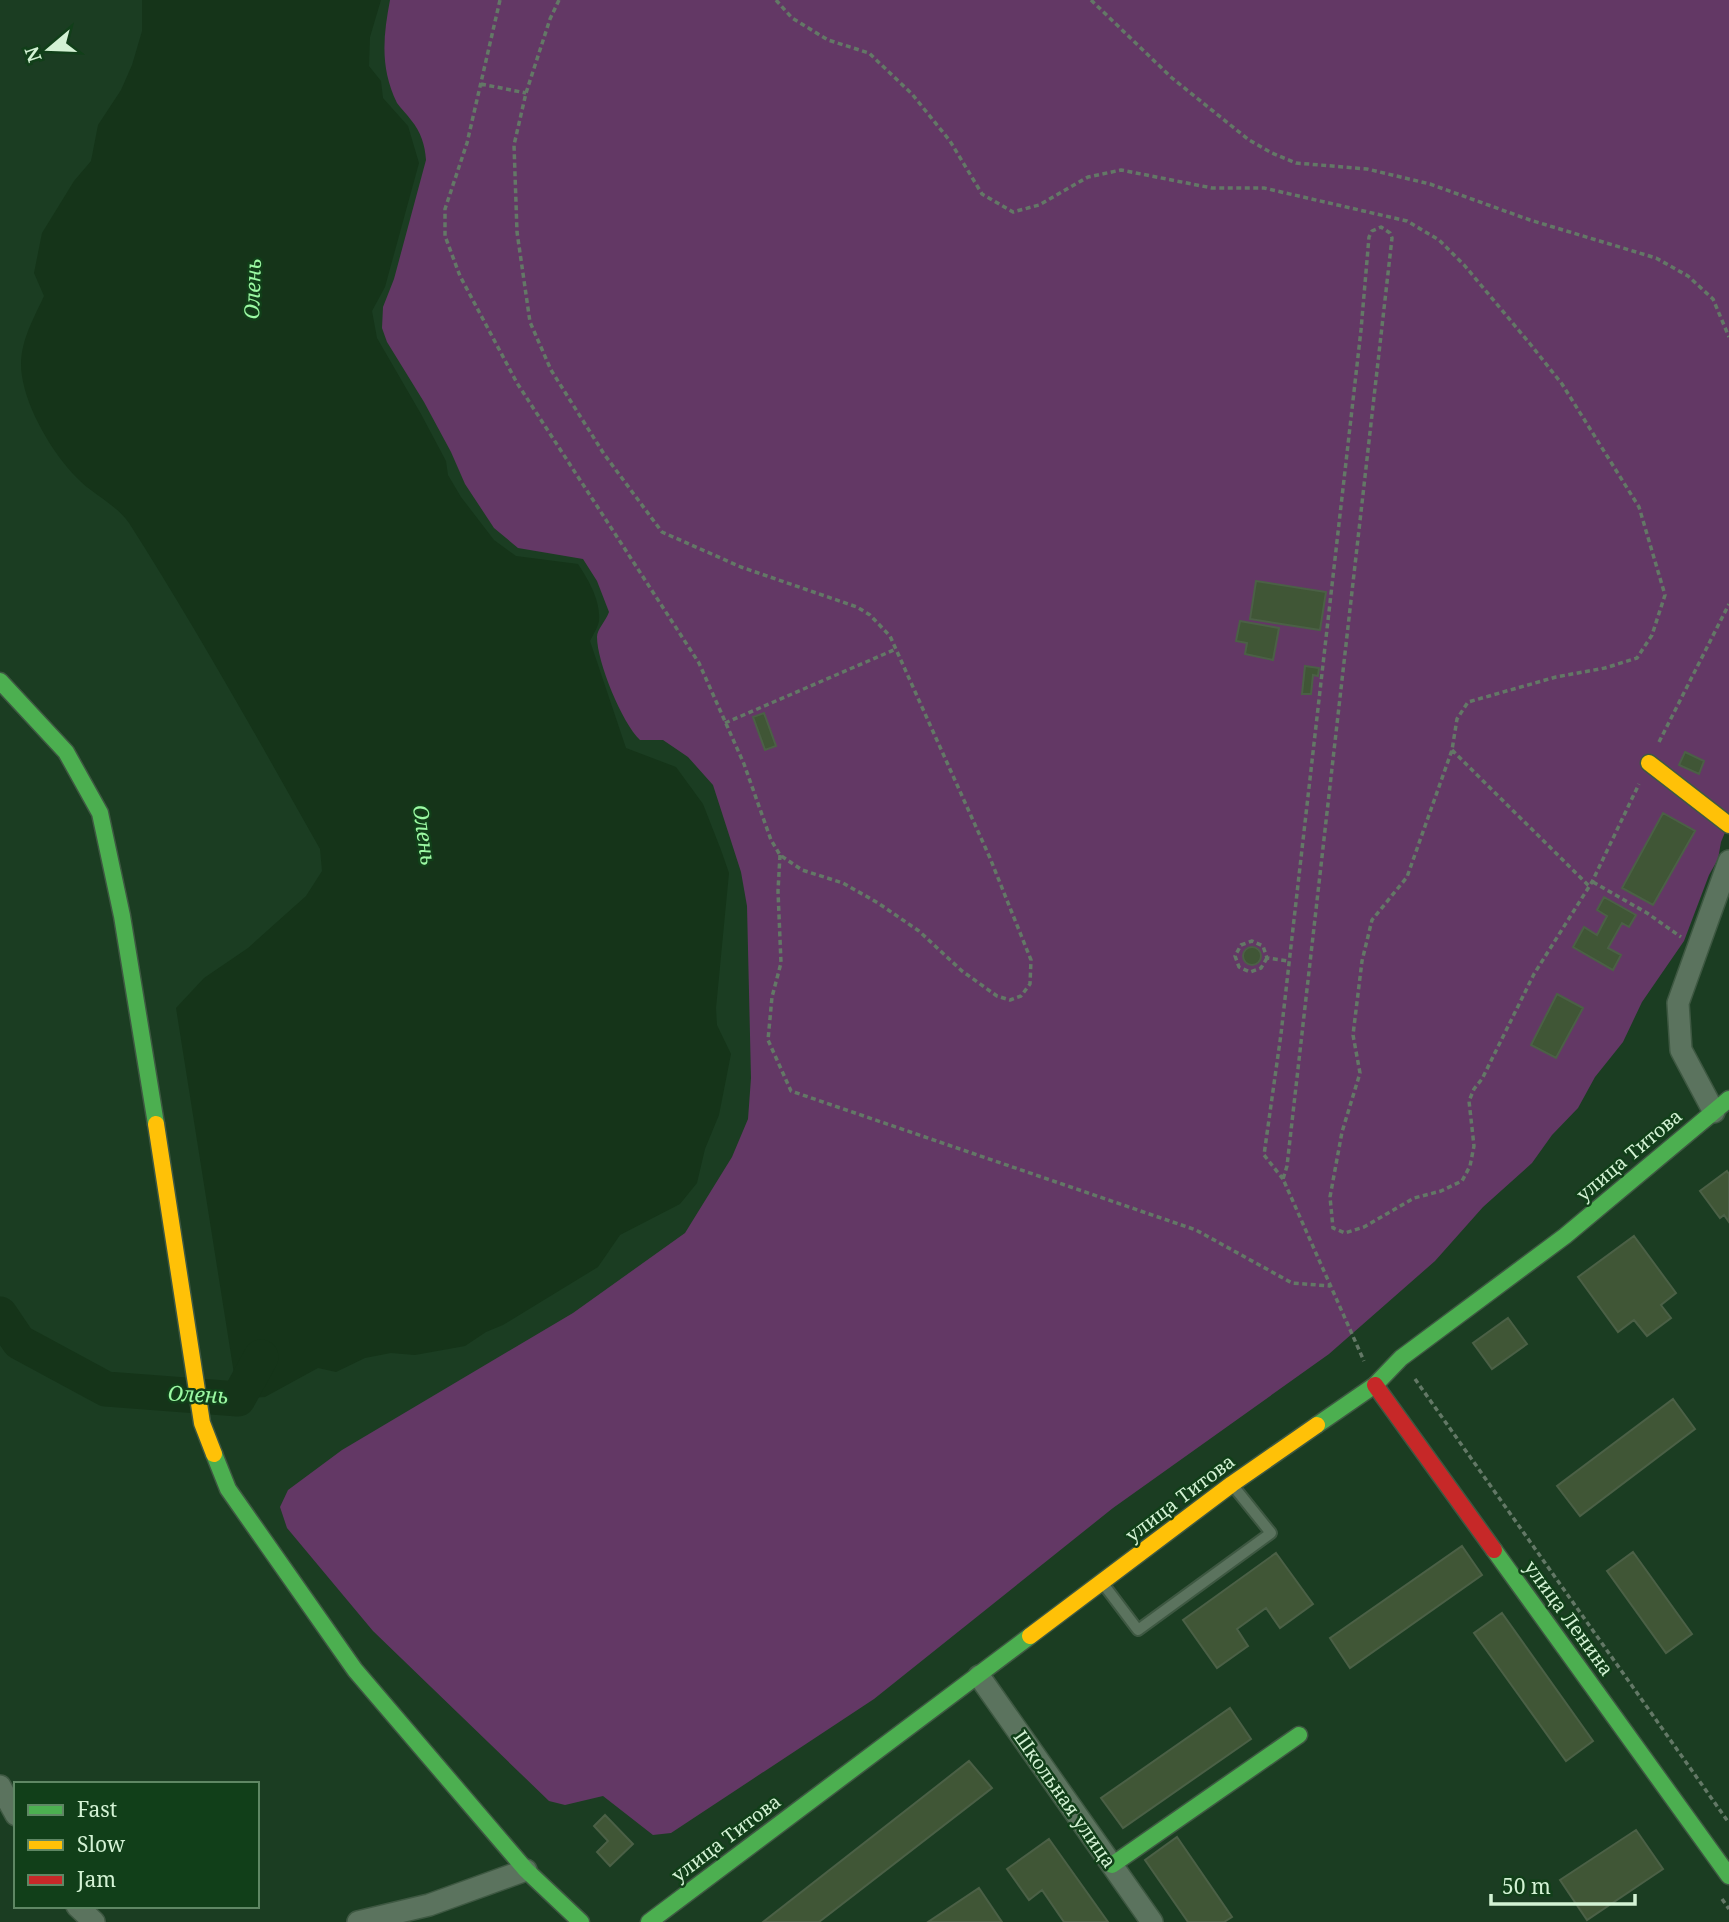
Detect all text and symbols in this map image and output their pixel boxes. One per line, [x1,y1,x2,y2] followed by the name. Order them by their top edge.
[14,14,84,84] north arrow
[18,43,48,66] text: N
[237,258,267,320] water label: Олень
[407,803,443,867] water label: Олень
[1571,1103,1687,1207] street label: улица Титова
[167,1378,229,1410] water label: Олень
[1120,1448,1240,1548] street label: улица Титова
[1518,1555,1620,1681] street label: улица Ленина
[1008,1725,1122,1873] street label: Школьная улица
[14,1782,259,1908] legend
[666,1788,786,1888] street label: улица Титова
[77,1795,117,1823] text: Fast
[77,1830,126,1858] text: Slow
[1491,1862,1634,1906] scale bar
[76,1865,116,1893] text: Jam
[1502,1872,1551,1900] text: 50 m

